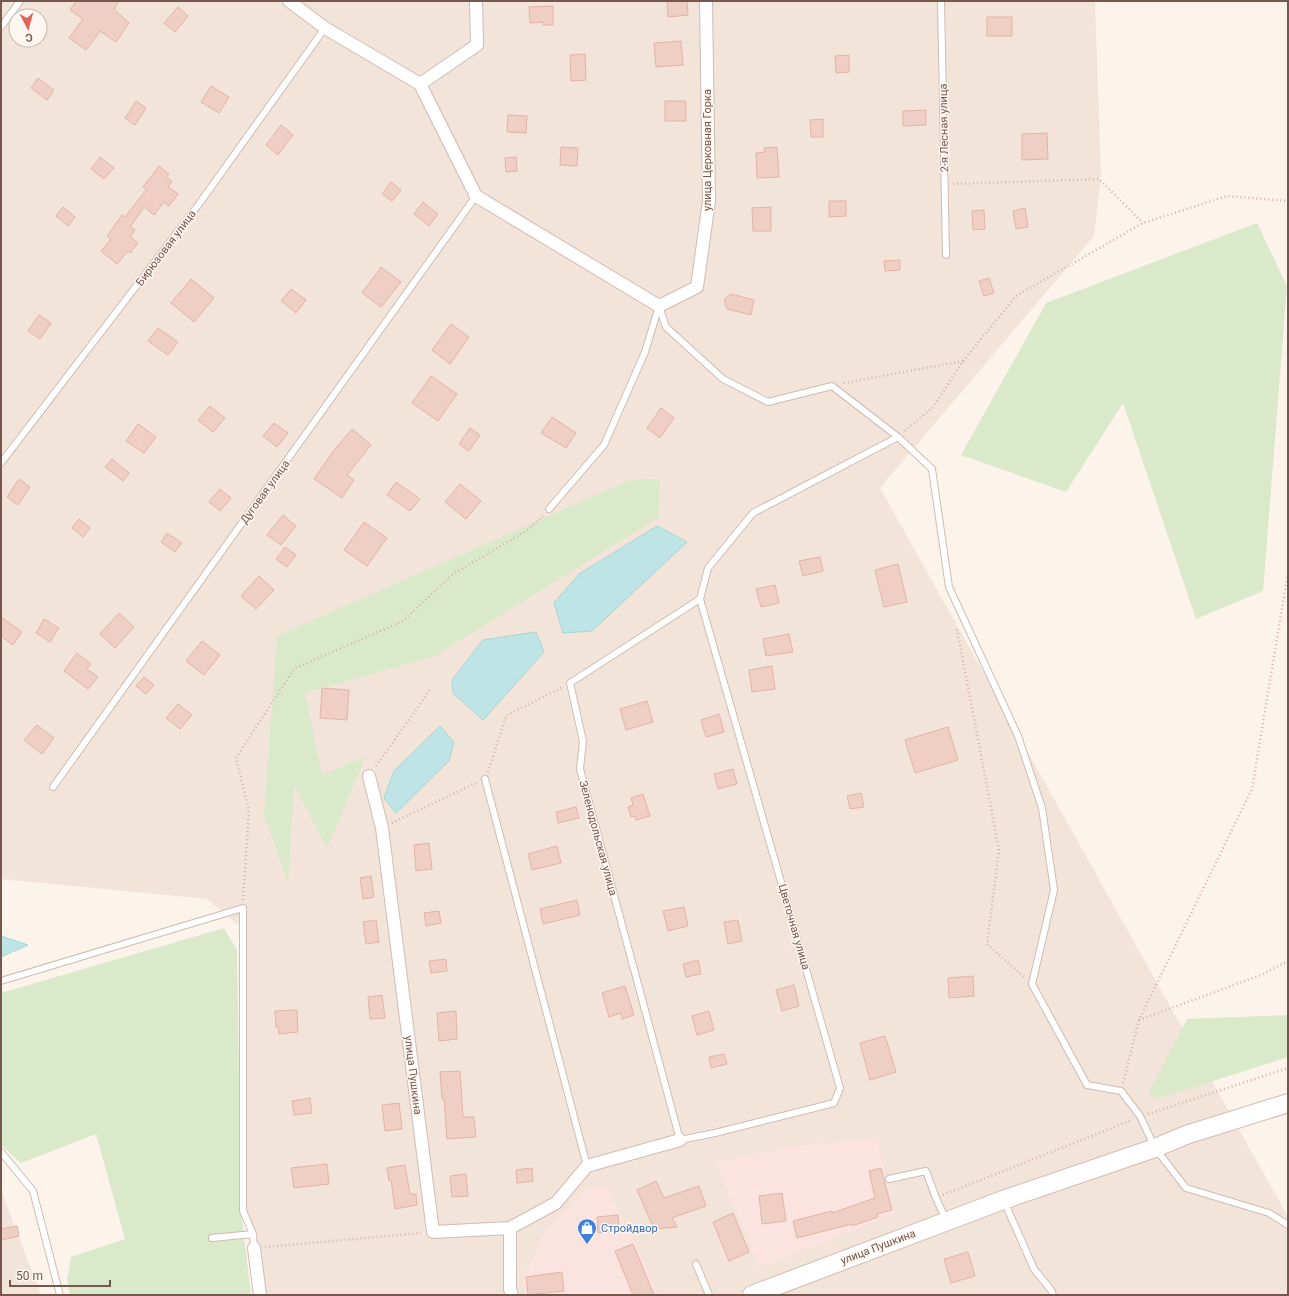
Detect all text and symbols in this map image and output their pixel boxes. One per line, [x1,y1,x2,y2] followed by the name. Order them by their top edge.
[8,8,48,48] north arrow
[25,31,33,44] text: С
[937,84,951,172] street label: 2-я Лесная улица
[701,89,714,211] street label: улица Церковная Горка
[133,208,199,288] street label: Бирюзовая улица
[238,458,292,526] street label: Дуговая улица
[576,779,620,897] street label: Зеленодольская улица
[776,883,812,971] street label: Цветочная улица
[402,1035,424,1115] street label: улица Пушкина
[576,1217,598,1245] shop icon: Стройдвор
[601,1222,658,1235] place label: Стройдвор
[839,1227,917,1267] street label: улица Пушкина
[10,1262,110,1288] scale bar
[16,1269,43,1283] text: 50 m

